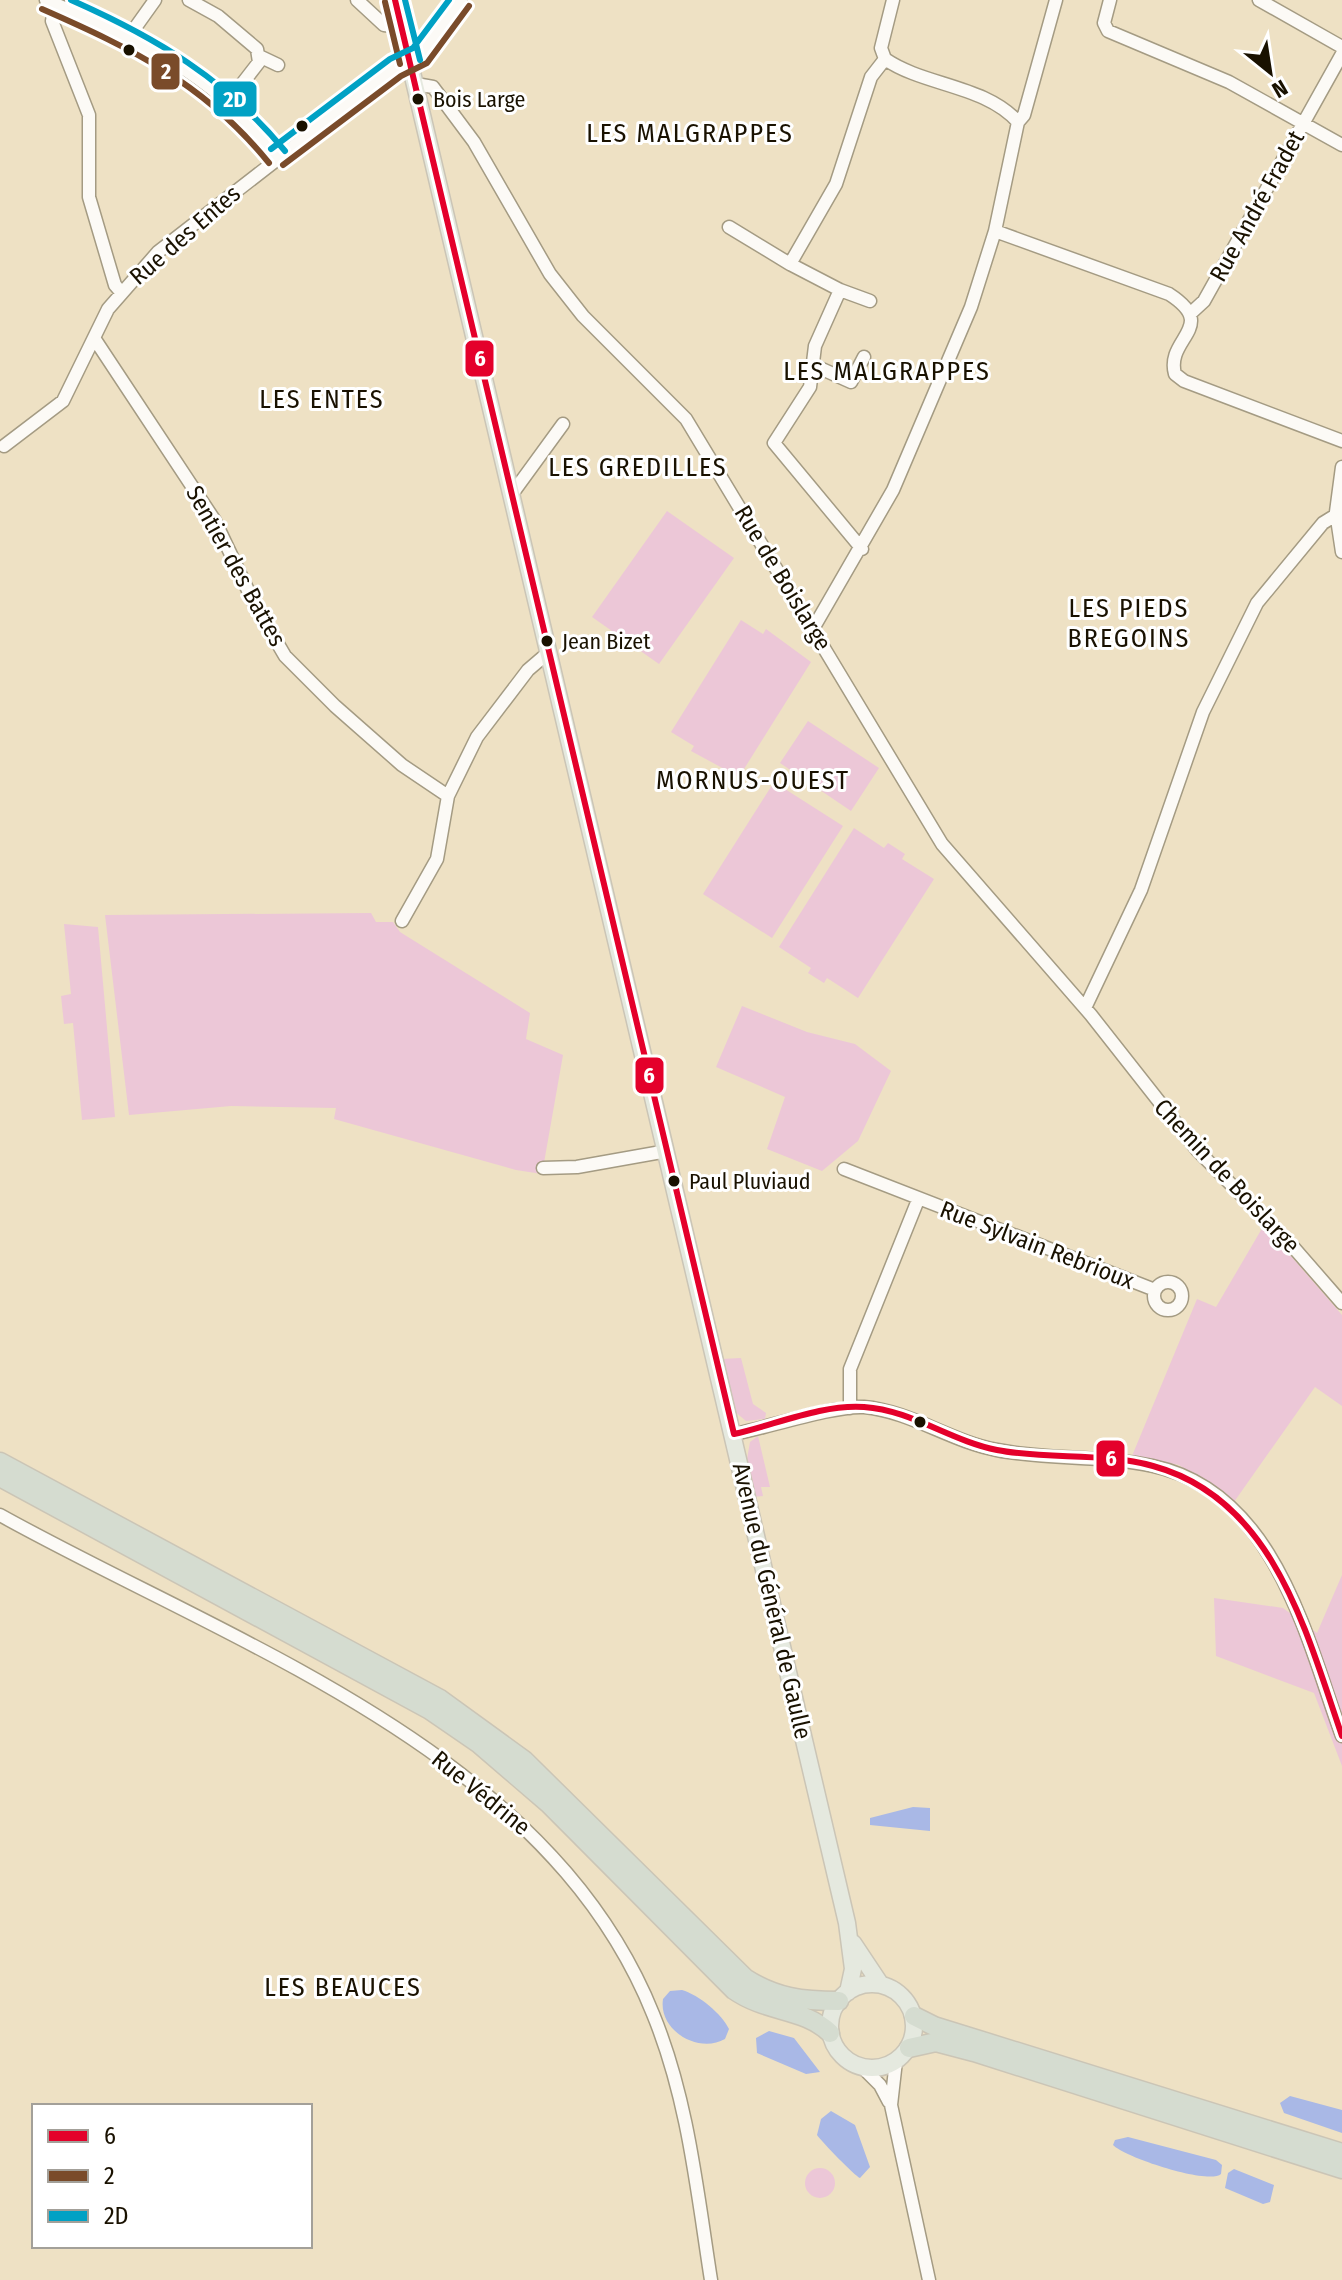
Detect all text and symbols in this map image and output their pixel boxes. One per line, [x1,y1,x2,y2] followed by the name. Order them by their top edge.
[1230,32,1310,112] north arrow
[121,42,137,58] unlabelled marker
[150,52,181,91] line badge: 2
[160,58,171,85] text: 2
[1267,74,1292,104] text: N
[212,80,258,118] line badge: 2D
[222,86,247,113] text: 2D
[433,86,525,113] place label: Bois Large
[410,91,426,107] marker: Bois Large
[294,118,310,134] unlabelled marker
[586,118,794,149] district label: LES MALGRAPPES
[1204,126,1310,286] street label: Rue André Fradet
[124,179,246,291] street label: Rue des Entes
[464,339,495,378] line badge: 6
[474,345,486,372] text: 6
[783,356,991,387] district label: LES MALGRAPPES
[259,384,385,415] district label: LES ENTES
[548,452,728,483] district label: LES GREDILLES
[180,481,292,651] street label: Sentier des Battes
[729,500,837,656] street label: Rue de Boislarge
[1068,593,1191,654] district label: LES PIEDS BREGOINS
[562,628,651,655] place label: Jean Bizet
[539,633,555,649] marker: Jean Bizet
[656,765,850,796] district label: MORNUS-OUEST
[634,1056,665,1095] line badge: 6
[643,1062,655,1089] text: 6
[1148,1093,1306,1259] street label: Chemin de Boislarge
[689,1168,811,1195] place label: Paul Pluviaud
[666,1173,682,1189] marker: Paul Pluviaud
[936,1195,1138,1295] street label: Rue Sylvain Rebrioux
[912,1414,928,1430] unlabelled marker
[1095,1439,1126,1478] line badge: 6
[1105,1445,1117,1472] text: 6
[727,1460,817,1742] street label: Avenue du Général de Gaulle
[426,1745,536,1841] street label: Rue Védrine
[264,1972,422,2003] district label: LES BEAUCES
[32,2104,312,2248] legend
[104,2122,116,2150] text: 6
[104,2162,115,2190] text: 2
[104,2202,129,2230] text: 2D

